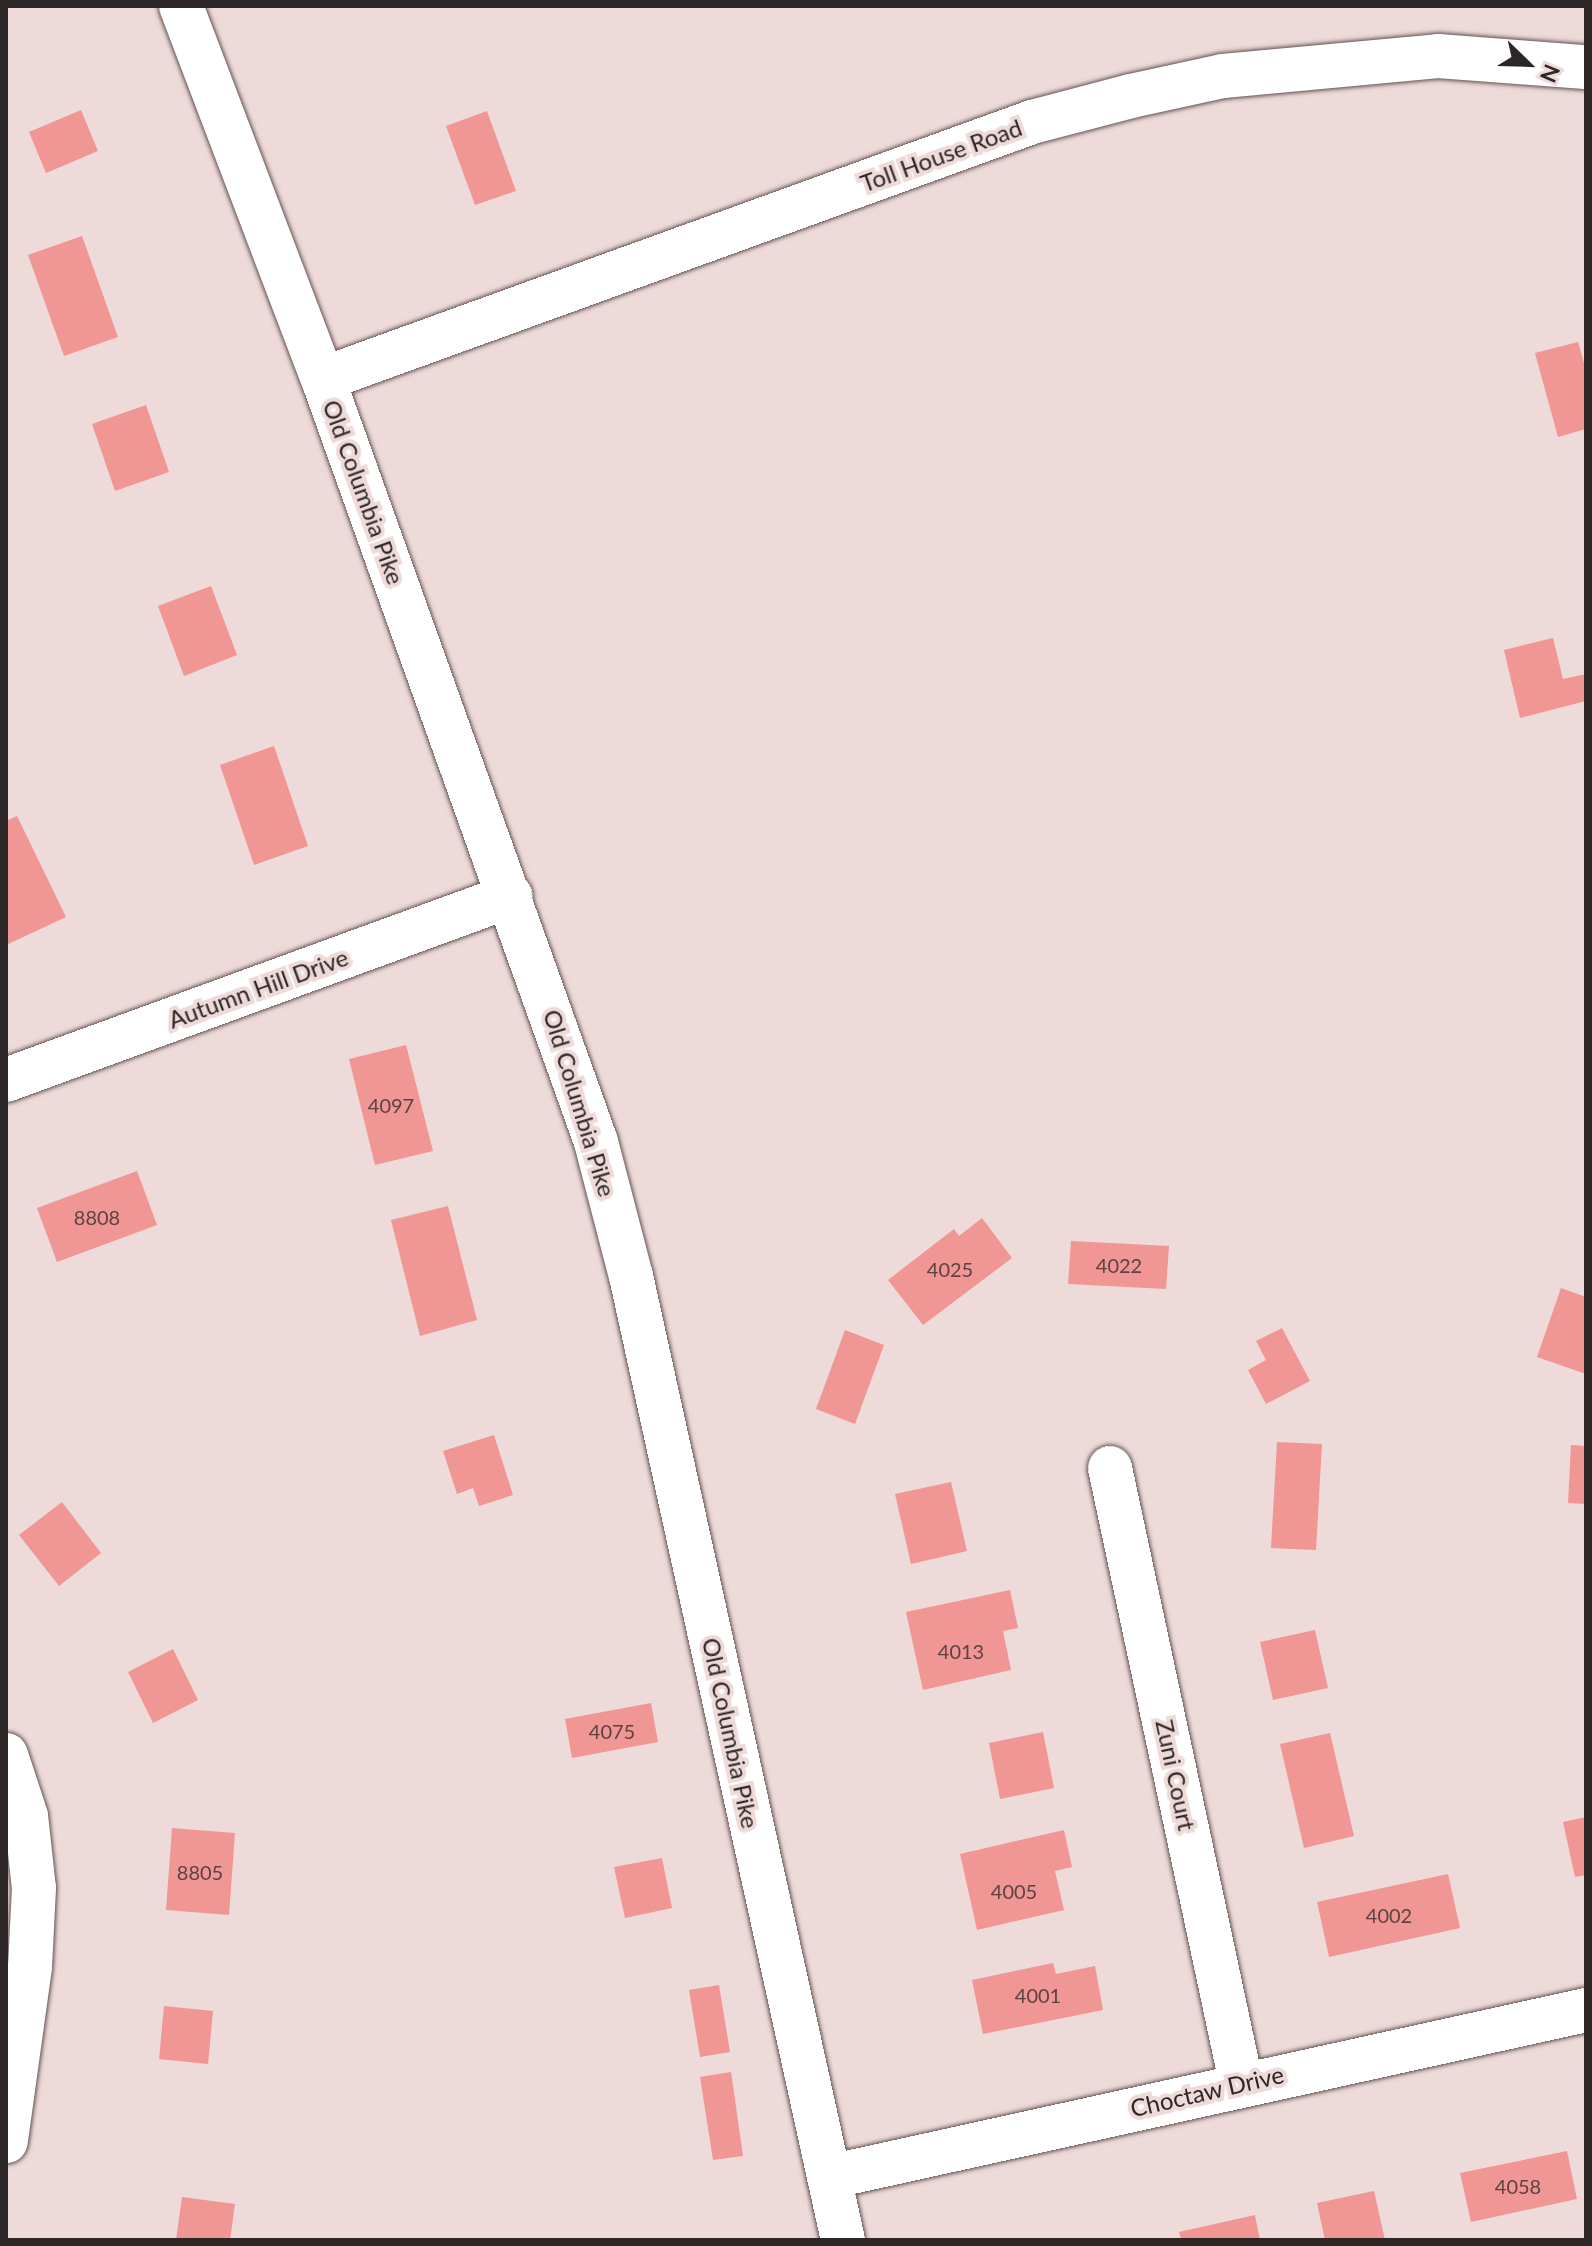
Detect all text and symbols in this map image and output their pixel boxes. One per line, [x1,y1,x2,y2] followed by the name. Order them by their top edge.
[1488,24,1568,104] north arrow
[1535,60,1566,87] text: N
[856,112,1026,198] street label: Toll House Road
[317,396,411,588] street label: Old Columbia Pike
[164,942,352,1034] street label: Autumn Hill Drive
[538,1006,622,1200] street label: Old Columbia Pike
[368,1093,414,1117] house number: 4097
[74,1205,120,1229] house number: 8808
[1096,1253,1142,1277] house number: 4022
[927,1257,973,1281] house number: 4025
[697,1635,765,1831] street label: Old Columbia Pike
[938,1639,984,1663] house number: 4013
[1150,1717,1202,1833] street label: Zuni Court
[589,1719,635,1743] house number: 4075
[177,1860,223,1884] house number: 8805
[991,1879,1037,1903] house number: 4005
[1366,1903,1412,1927] house number: 4002
[1015,1983,1061,2007] house number: 4001
[1127,2059,1287,2123] street label: Choctaw Drive
[1495,2174,1541,2198] house number: 4058

